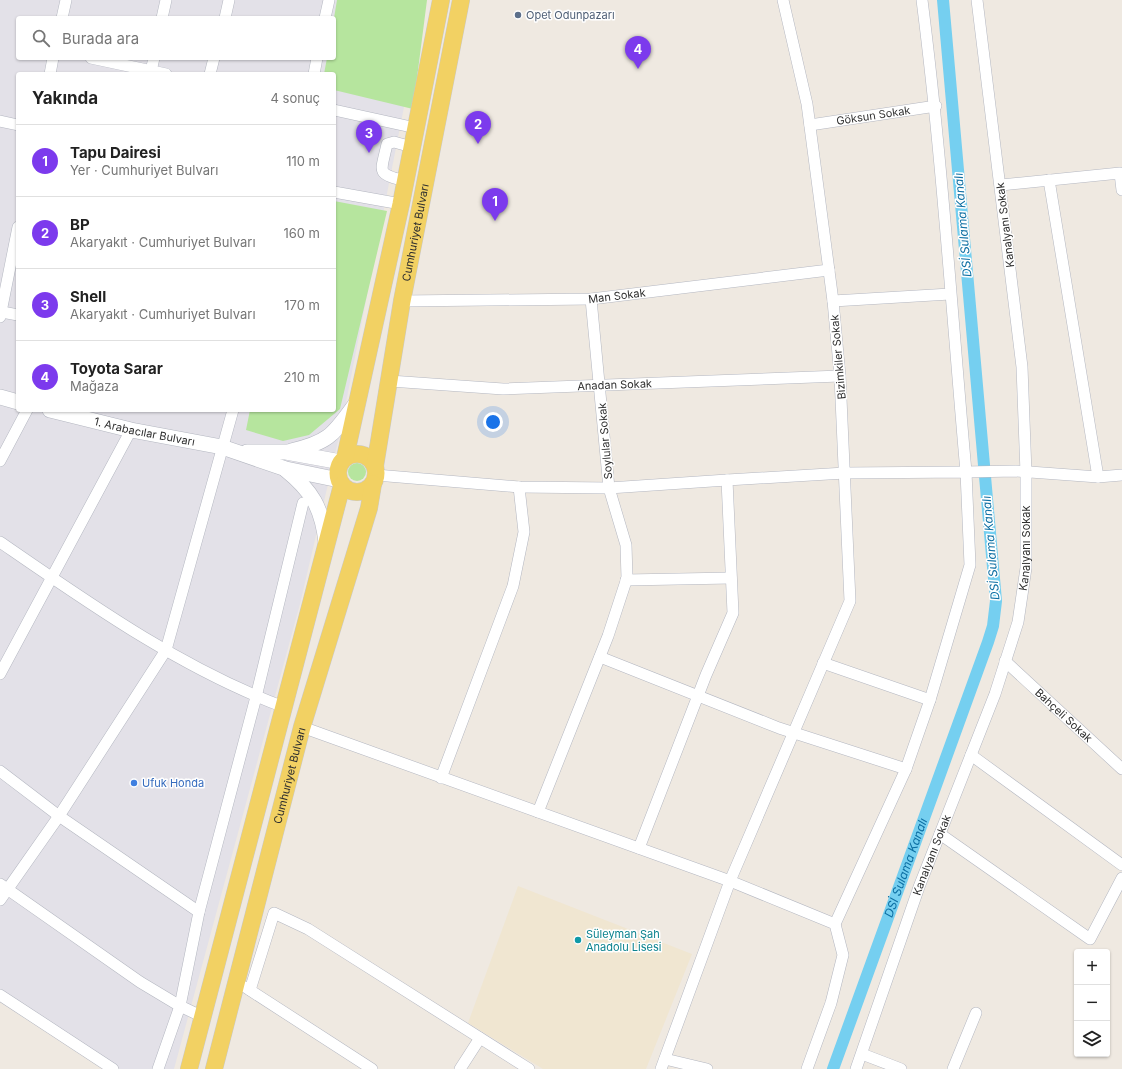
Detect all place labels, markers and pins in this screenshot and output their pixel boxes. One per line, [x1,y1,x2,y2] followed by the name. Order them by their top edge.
[526,8,615,22] place label: Opet Odunpazarı
[513,10,523,20] marker: Opet Odunpazarı
[625,36,651,69] pin: 4
[465,111,491,144] pin: 2
[356,120,382,153] pin: 3
[482,188,508,221] pin: 1
[142,776,204,790] place label: Ufuk Honda
[129,778,139,788] marker: Ufuk Honda
[586,927,661,954] place label: Süleyman Şah Anadolu Lisesi
[573,935,583,945] marker: Süleyman Şah Anadolu Lisesi

